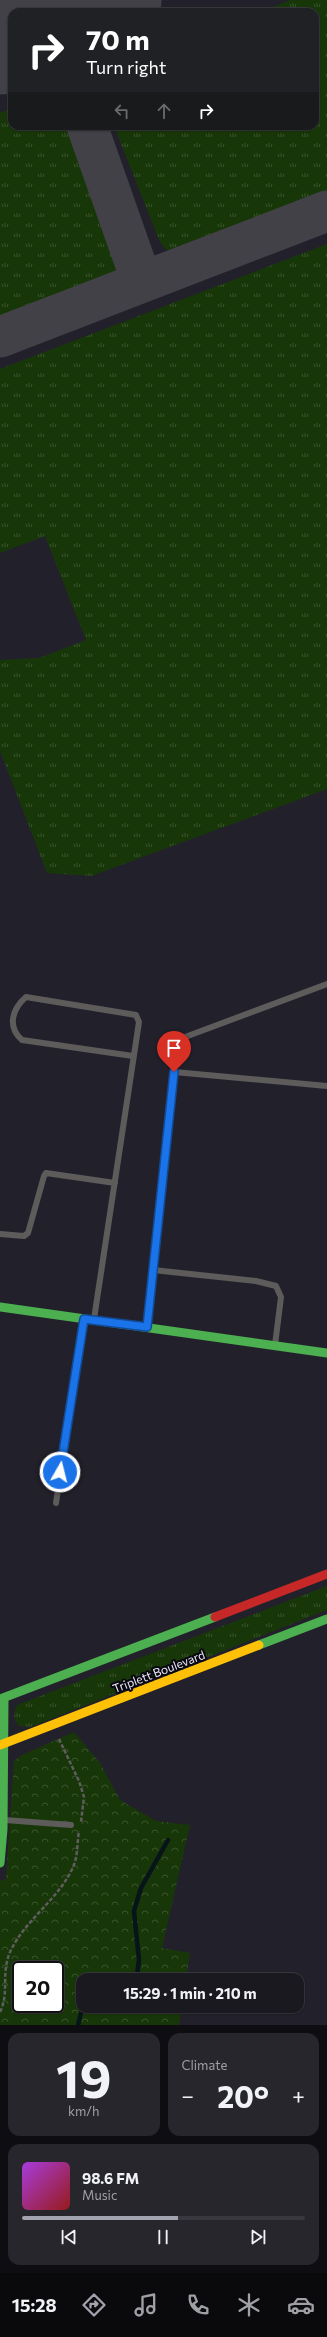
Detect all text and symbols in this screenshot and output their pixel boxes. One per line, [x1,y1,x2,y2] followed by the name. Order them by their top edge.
[86,22,150,56] text: 70 m
[20,24,72,76] icon: right
[86,56,166,78] text: Turn right
[111,100,133,122] icon: left
[153,100,175,122] icon: ahead
[195,100,217,122] icon: right
[157,1031,191,1072] pin
[163,1037,185,1059] icon: arrive
[39,1451,81,1493] position arrow
[110,1647,207,1695] street label: Triplett Boulevard
[12,1961,64,2013] speed limit sign: 20
[123,1984,257,2002] text: 15:29 · 1 min · 210 m
[56,2045,112,2109] text: 19
[182,2057,227,2073] text: Climate
[217,2077,269,2114] text: 20°
[182,2082,194,2109] text: −
[292,2082,305,2109] text: +
[68,2103,100,2119] text: km/h
[82,2169,139,2187] text: 98.6 FM
[82,2187,117,2203] text: Music
[58,2226,80,2248] icon: previous
[152,2226,174,2248] icon: pause
[247,2226,269,2248] icon: next
[80,2291,108,2319] icon: directions
[132,2291,160,2319] icon: music
[184,2291,212,2319] icon: phone
[235,2291,263,2319] icon: climate
[287,2291,315,2319] icon: car
[12,2294,57,2316] text: 15:28

